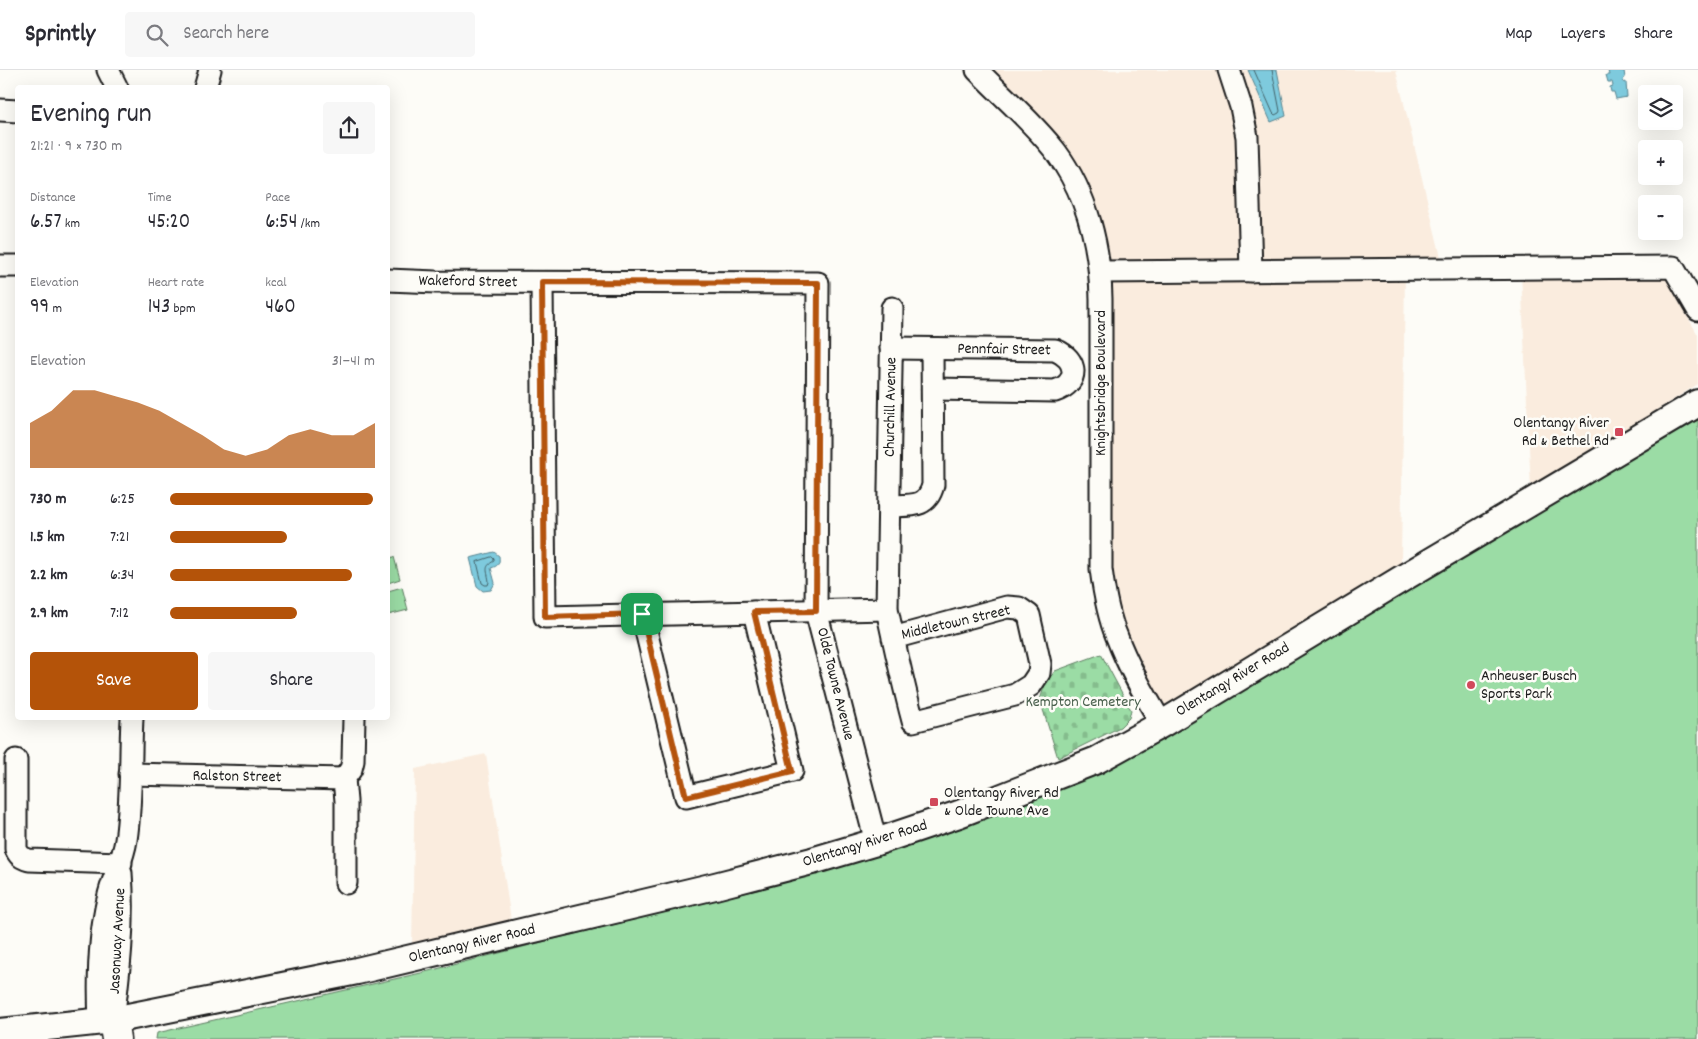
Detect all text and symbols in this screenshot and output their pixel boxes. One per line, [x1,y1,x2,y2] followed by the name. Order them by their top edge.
[125,12,475,57] search box
[25,18,95,52] text: Sprintly
[143,21,171,49] icon: search
[183,21,269,48] text: Search here
[1505,22,1532,47] text: Map
[1560,22,1606,47] text: Layers
[1634,22,1673,47] text: Share
[1638,85,1683,240] map controls
[1638,85,1683,130] button: layers
[30,96,152,136] text: Evening run
[323,102,375,154] button: share
[30,135,122,158] text: 21:21 · 9 × 730 m
[1638,140,1683,185] button: +
[30,188,76,208] text: Distance
[148,188,172,208] text: Time
[265,188,290,208] text: Pace
[1638,195,1683,240] button: −
[30,208,62,238] text: 6.57
[148,208,190,238] text: 45:20
[265,208,298,238] text: 6:54
[62,214,80,234] text: km
[298,214,320,234] text: /km
[418,270,518,294] street label: Wakeford Street
[30,273,79,293] text: Elevation
[148,273,204,293] text: Heart rate
[265,273,287,293] text: kcal
[30,293,49,323] text: 99
[148,293,170,323] text: 143
[265,293,296,323] text: 460
[49,299,62,319] text: m
[170,299,196,319] text: bpm
[1090,310,1113,456] street label: Knightsbridge Boulevard
[957,338,1051,362] street label: Pennfair Street
[30,350,86,373] text: Elevation
[332,350,375,373] text: 31–41 m
[879,357,903,457] street label: Churchill Avenue
[1513,412,1609,453] place label: Olentangy River Rd & Bethel Rd
[1613,426,1625,438] marker: Olentangy River Rd & Bethel Rd
[30,488,67,511] text: 730 m
[110,488,135,511] text: 6:25
[30,526,65,549] text: 1.5 km
[110,526,129,549] text: 7:21
[30,564,68,587] text: 2.2 km
[110,564,134,587] text: 6:34
[621,593,663,635] pin
[899,599,1013,647] street label: Middletown Street
[628,600,656,628] icon: arrive
[30,602,68,625] text: 2.9 km
[110,602,129,625] text: 7:12
[810,625,860,743] street label: Olde Towne Avenue
[1172,637,1294,723] street label: Olentangy River Road
[30,652,198,710] button: Save
[208,652,375,710] button: Share
[1481,665,1577,706] place label: Anheuser Busch Sports Park
[1465,679,1477,691] marker: Anheuser Busch Sports Park
[1025,691,1141,714] park label: Kempton Cemetery
[192,765,282,789] street label: Ralston Street
[944,782,1059,823] place label: Olentangy River Rd & Olde Towne Ave
[928,796,940,808] marker: Olentangy River Rd & Olde Towne Ave
[800,814,930,874] street label: Olentangy River Road
[104,887,132,995] street label: Jasonway Avenue
[406,918,538,970] street label: Olentangy River Road

